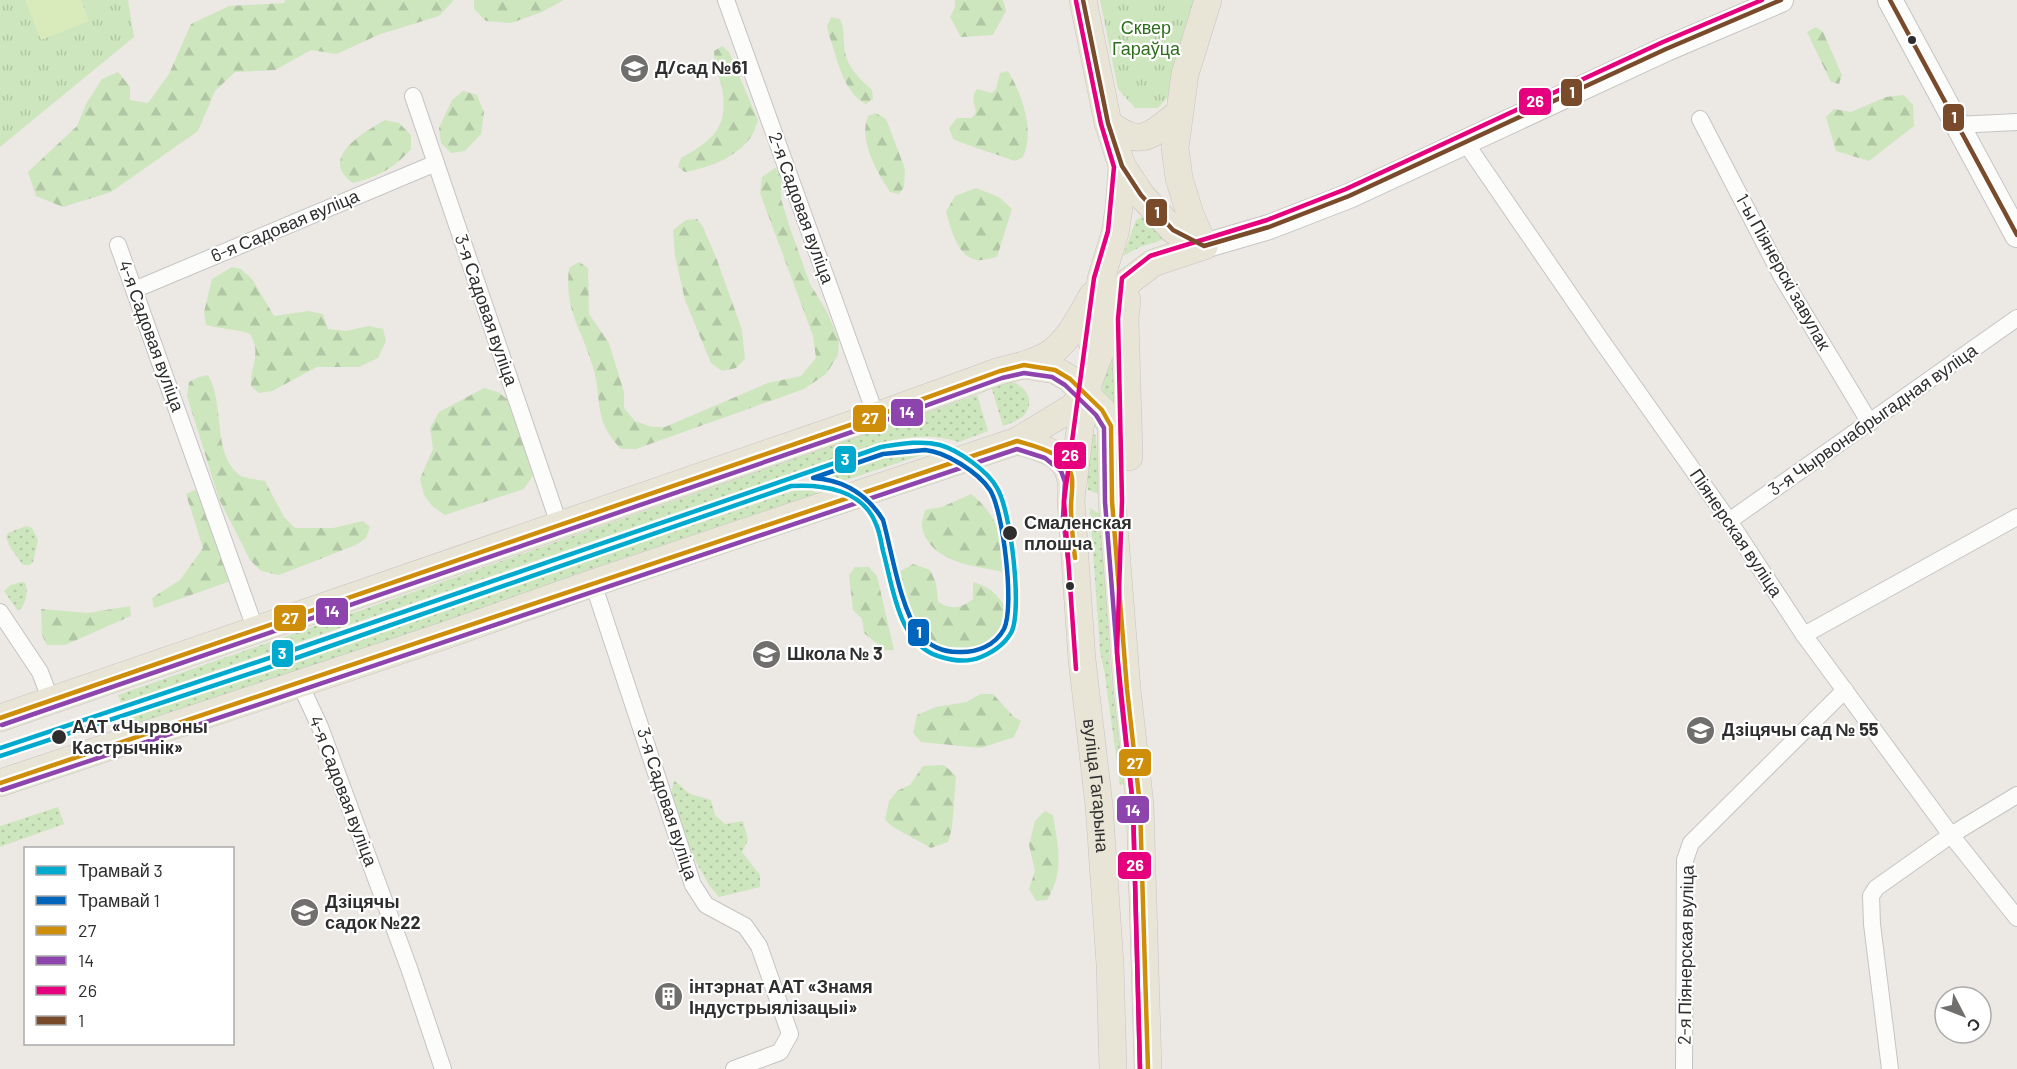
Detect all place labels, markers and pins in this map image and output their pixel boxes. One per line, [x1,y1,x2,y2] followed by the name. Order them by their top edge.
[1906,34,1918,46] unlabelled marker
[618,52,650,84] school or university icon: Д/сад №61
[655,56,748,78] place label: Д/сад №61
[1024,511,1132,554] place label: Смаленская плошча
[1001,524,1019,542] marker: Смаленская плошча
[1064,580,1076,592] unlabelled marker
[750,638,782,670] school or university icon: Школа № 3
[787,642,883,664] place label: Школа № 3
[1685,714,1717,746] school or university icon: Дзіцячы сад № 55
[72,715,208,758] place label: ААТ «Чырвоны Кастрычнік»
[1722,718,1879,740] place label: Дзіцячы сад № 55
[50,728,68,746] marker: ААТ «Чырвоны Кастрычнік»
[325,890,421,933] place label: Дзіцячы садок №22
[288,896,320,928] school or university icon: Дзіцячы садок №22
[689,975,873,1018] place label: інтэрнат ААТ «Знамя Індустрыялізацыі»
[652,981,684,1013] building icon: інтэрнат ААТ «Знамя Індустрыялізацыі»

